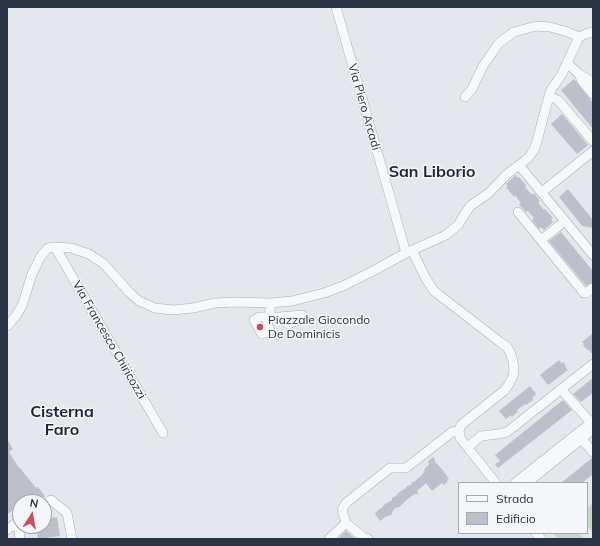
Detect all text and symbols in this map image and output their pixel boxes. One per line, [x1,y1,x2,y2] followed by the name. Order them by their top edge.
[345,62,383,152] street label: Via Piero Arcadi
[389,162,475,182] district label: San Liborio
[69,278,149,402] street label: Via Francesco Chiricozzi
[268,313,370,341] place label: Piazzale Giocondo De Dominicis
[255,322,265,332] marker: Piazzale Giocondo De Dominicis
[30,402,94,440] district label: Cisterna Faro
[458,482,588,534] legend
[496,491,534,506] text: Strada
[12,494,52,534] north arrow
[29,496,40,511] text: N
[496,511,536,526] text: Edificio

